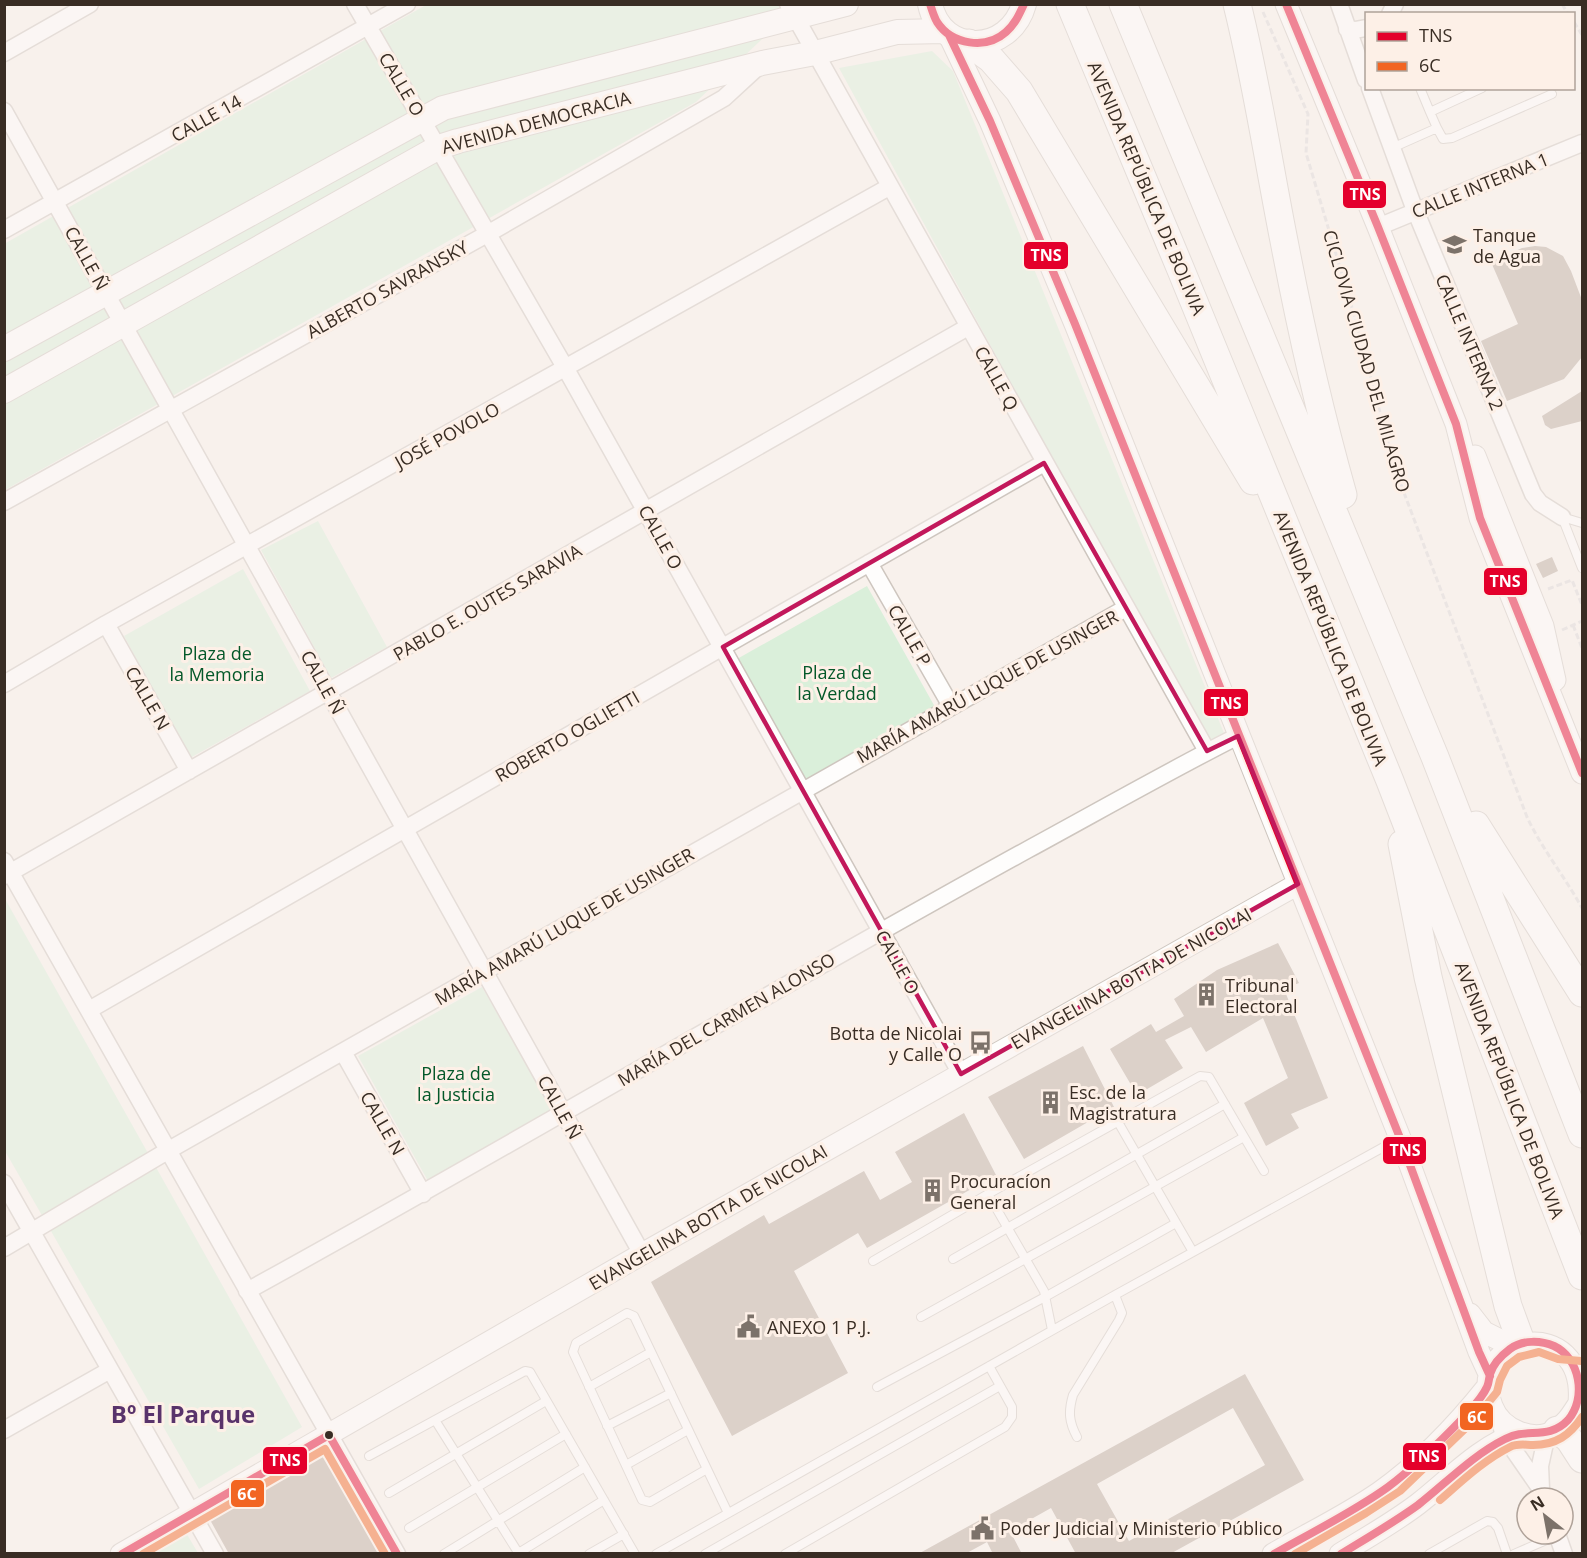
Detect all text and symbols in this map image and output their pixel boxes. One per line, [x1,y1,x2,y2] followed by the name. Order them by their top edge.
[1365,12,1575,90] legend
[1419,23,1452,47] text: TNS
[374,48,430,120] street label: CALLE O
[1419,53,1441,77] text: 6C
[1083,58,1212,319] street label: AVENIDA REPÚBLICA DE BOLIVIA
[439,85,634,159] street label: AVENIDA DEMOCRACIA
[167,89,245,147] street label: CALLE 14
[1408,147,1552,223] street label: CALLE INTERNA 1
[1342,180,1387,209] line badge: TNS
[1349,183,1381,205] text: TNS
[60,222,114,294] street label: CALLE Ñ
[1473,223,1541,268] place label: Tanque de Agua
[1318,227,1416,495] street label: CICLOVIA CIUDAD DEL MILAGRO
[1442,232,1468,258] school or university icon: Tanque de Agua
[302,234,473,343] street label: ALBERTO SAVRANSKY
[1023,241,1069,270] line badge: TNS
[1030,244,1062,266] text: TNS
[1430,270,1510,414] street label: CALLE INTERNA 2
[969,341,1025,415] street label: CALLE Q
[389,396,504,475] street label: JOSÉ POVOLO
[633,500,689,574] street label: CALLE O
[1269,507,1394,770] street label: AVENIDA REPÚBLICA DE BOLIVIA
[388,538,586,666] street label: PABLO E. OUTES SARAVIA
[1483,567,1528,596] line badge: TNS
[1489,570,1521,592] text: TNS
[883,600,937,670] street label: CALLE P
[852,604,1122,768] street label: MARÍA AMARÚ LUQUE DE USINGER
[170,641,264,686] park label: Plaza de la Memoria
[296,646,350,718] street label: CALLE Ñ
[797,660,877,705] park label: Plaza de la Verdad
[120,662,176,734] street label: CALLE N
[491,685,643,787] street label: ROBERTO OGLIETTI
[1203,688,1249,717] line badge: TNS
[1210,692,1242,714] text: TNS
[430,842,698,1010] street label: MARÍA AMARÚ LUQUE DE USINGER
[1006,902,1256,1054] street label: EVANGELINA BOTTA DE NICOLAI
[870,925,926,999] street label: CALLE O
[613,947,839,1091] street label: MARÍA DEL CARMEN ALONSO
[1450,958,1570,1222] street label: AVENIDA REPÚBLICA DE BOLIVIA
[1225,973,1297,1018] place label: Tribunal Electoral
[1194,982,1220,1008] building icon: Tribunal Electoral
[830,1021,962,1066] place label: Botta de Nicolai y Calle O
[967,1030,993,1056] bus stop icon: Botta de Nicolai y Calle O
[417,1061,495,1106] park label: Plaza de la Justicia
[533,1071,587,1143] street label: CALLE Ñ
[1069,1080,1177,1125] place label: Esc. de la Magistratura
[355,1087,411,1159] street label: CALLE N
[1038,1089,1064,1115] building icon: Esc. de la Magistratura
[1382,1136,1427,1165] line badge: TNS
[584,1139,832,1295] street label: EVANGELINA BOTTA DE NICOLAI
[1389,1139,1421,1161] text: TNS
[950,1169,1051,1214] place label: Procuracíon General
[919,1178,945,1204] building icon: Procuracíon General
[736,1314,762,1340] public building icon: ANEXO 1 P.J.
[767,1315,871,1339] place label: ANEXO 1 P.J.
[111,1397,255,1430] district label: Bº El Parque
[1459,1402,1494,1431] line badge: 6C
[1467,1406,1487,1428] text: 6C
[323,1429,335,1441] unlabelled marker
[1402,1442,1447,1471] line badge: TNS
[1408,1445,1440,1467] text: TNS
[262,1446,308,1475] line badge: TNS
[269,1449,301,1471] text: TNS
[230,1479,265,1508] line badge: 6C
[237,1483,257,1505] text: 6C
[1515,1486,1575,1546] north arrow
[1526,1490,1549,1516] text: N
[969,1515,995,1541] public building icon: Poder Judicial y Ministerio Público
[1000,1516,1283,1540] place label: Poder Judicial y Ministerio Público

